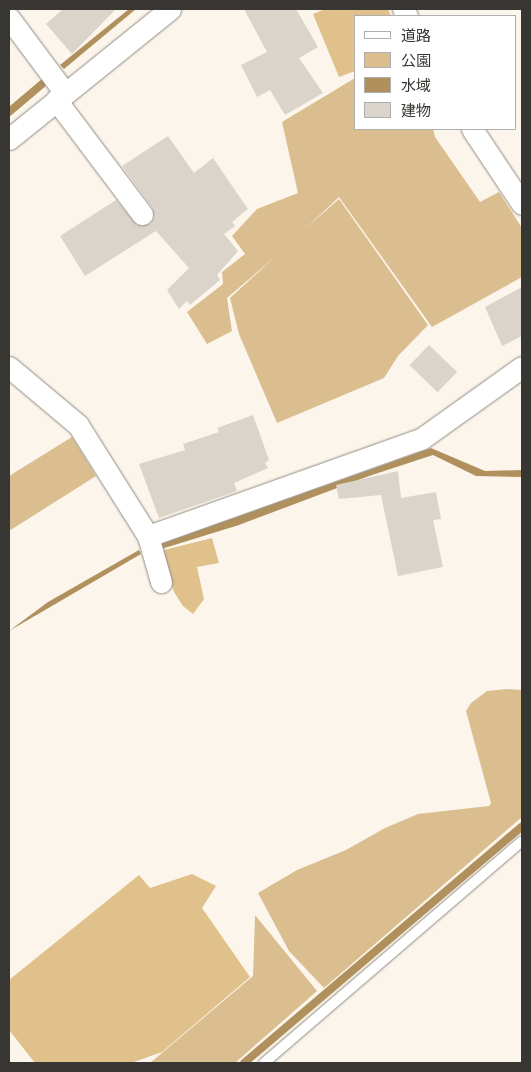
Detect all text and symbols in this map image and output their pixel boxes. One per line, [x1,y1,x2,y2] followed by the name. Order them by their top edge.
[354,15,516,130] legend
[401,26,431,45] text: 道路
[401,51,431,70] text: 公園
[401,76,431,95] text: 水域
[401,101,431,120] text: 建物

